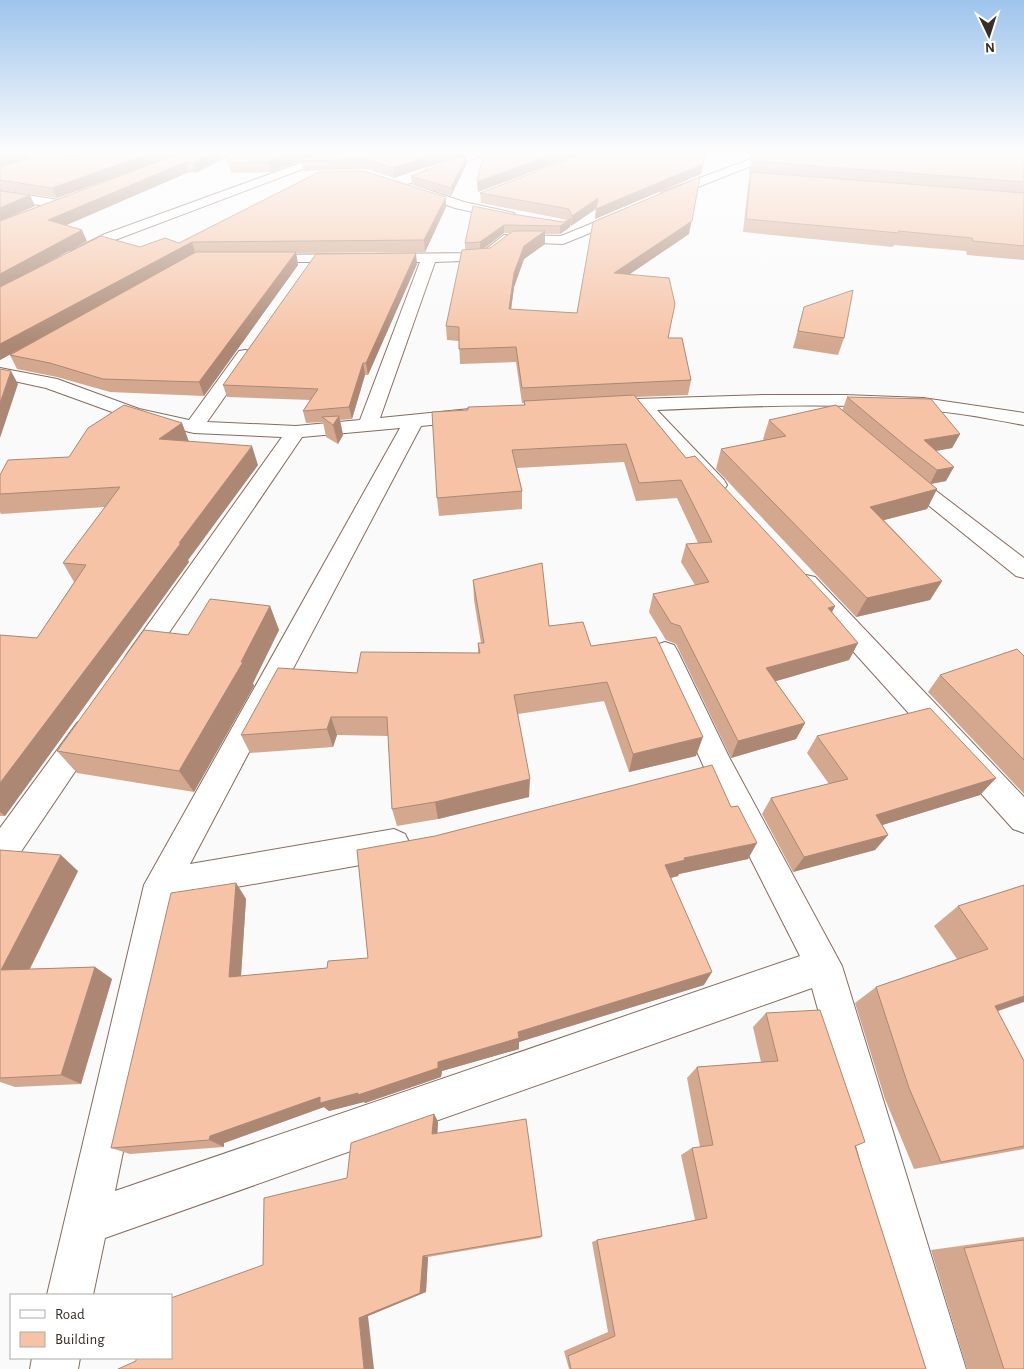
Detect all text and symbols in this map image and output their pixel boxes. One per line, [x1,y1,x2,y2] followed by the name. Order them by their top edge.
[964,10,1014,60] north arrow
[984,40,995,54] text: N
[10,1294,172,1359] legend
[55,1307,85,1322] text: Road
[55,1332,105,1347] text: Building

